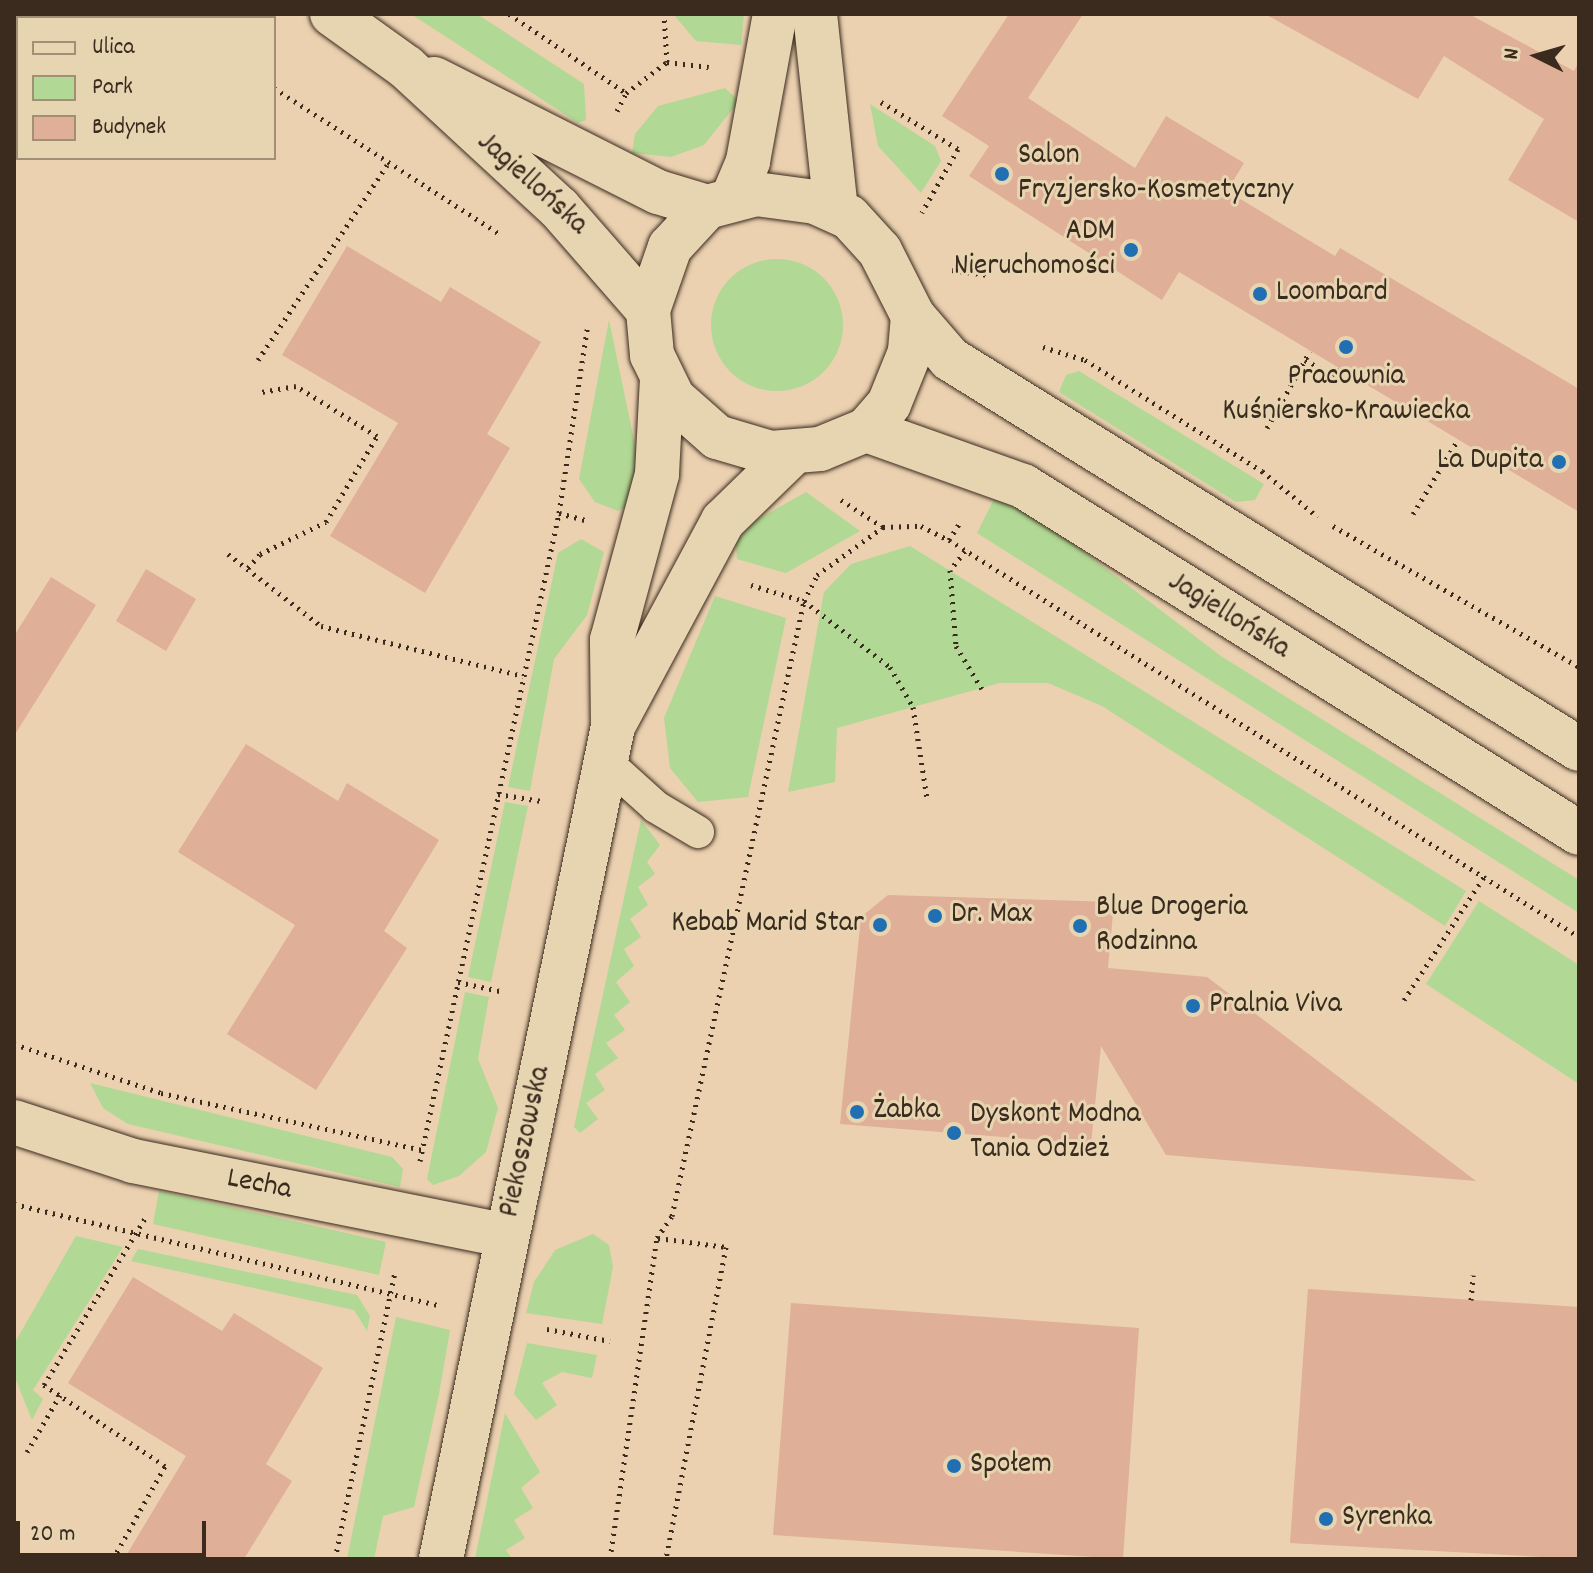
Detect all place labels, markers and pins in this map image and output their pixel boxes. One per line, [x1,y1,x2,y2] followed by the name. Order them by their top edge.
[1018,139,1293,210] place label: Salon Fryzjersko-Kosmetyczny
[993,165,1011,183] marker: Salon Fryzjersko-Kosmetyczny
[954,215,1115,286] place label: ADM Nieruchomości
[1122,241,1140,259] marker: ADM Nieruchomości
[1276,276,1388,312] place label: Loombard
[1251,285,1269,303] marker: Loombard
[1337,338,1355,356] marker: Pracownia Kuśniersko-Krawiecka
[1222,360,1470,430] place label: Pracownia Kuśniersko-Krawiecka
[1437,444,1543,480] place label: La Dupita
[1550,453,1568,471] marker: La Dupita
[1096,891,1247,962] place label: Blue Drogeria Rodzinna
[951,898,1032,934] place label: Dr. Max
[671,907,864,943] place label: Kebab Marid Star
[926,907,944,925] marker: Dr. Max
[871,916,889,934] marker: Kebab Marid Star
[1071,917,1089,935] marker: Blue Drogeria Rodzinna
[1209,988,1342,1024] place label: Pralnia Viva
[1184,997,1202,1015] marker: Pralnia Viva
[873,1094,940,1130] place label: Żabka
[970,1098,1141,1168] place label: Dyskont Modna Tania Odzież
[848,1103,866,1121] marker: Żabka
[945,1124,963,1142] marker: Dyskont Modna Tania Odzież
[970,1448,1052,1484] place label: Społem
[945,1457,963,1475] marker: Społem
[1342,1501,1432,1537] place label: Syrenka
[1317,1510,1335,1528] marker: Syrenka

